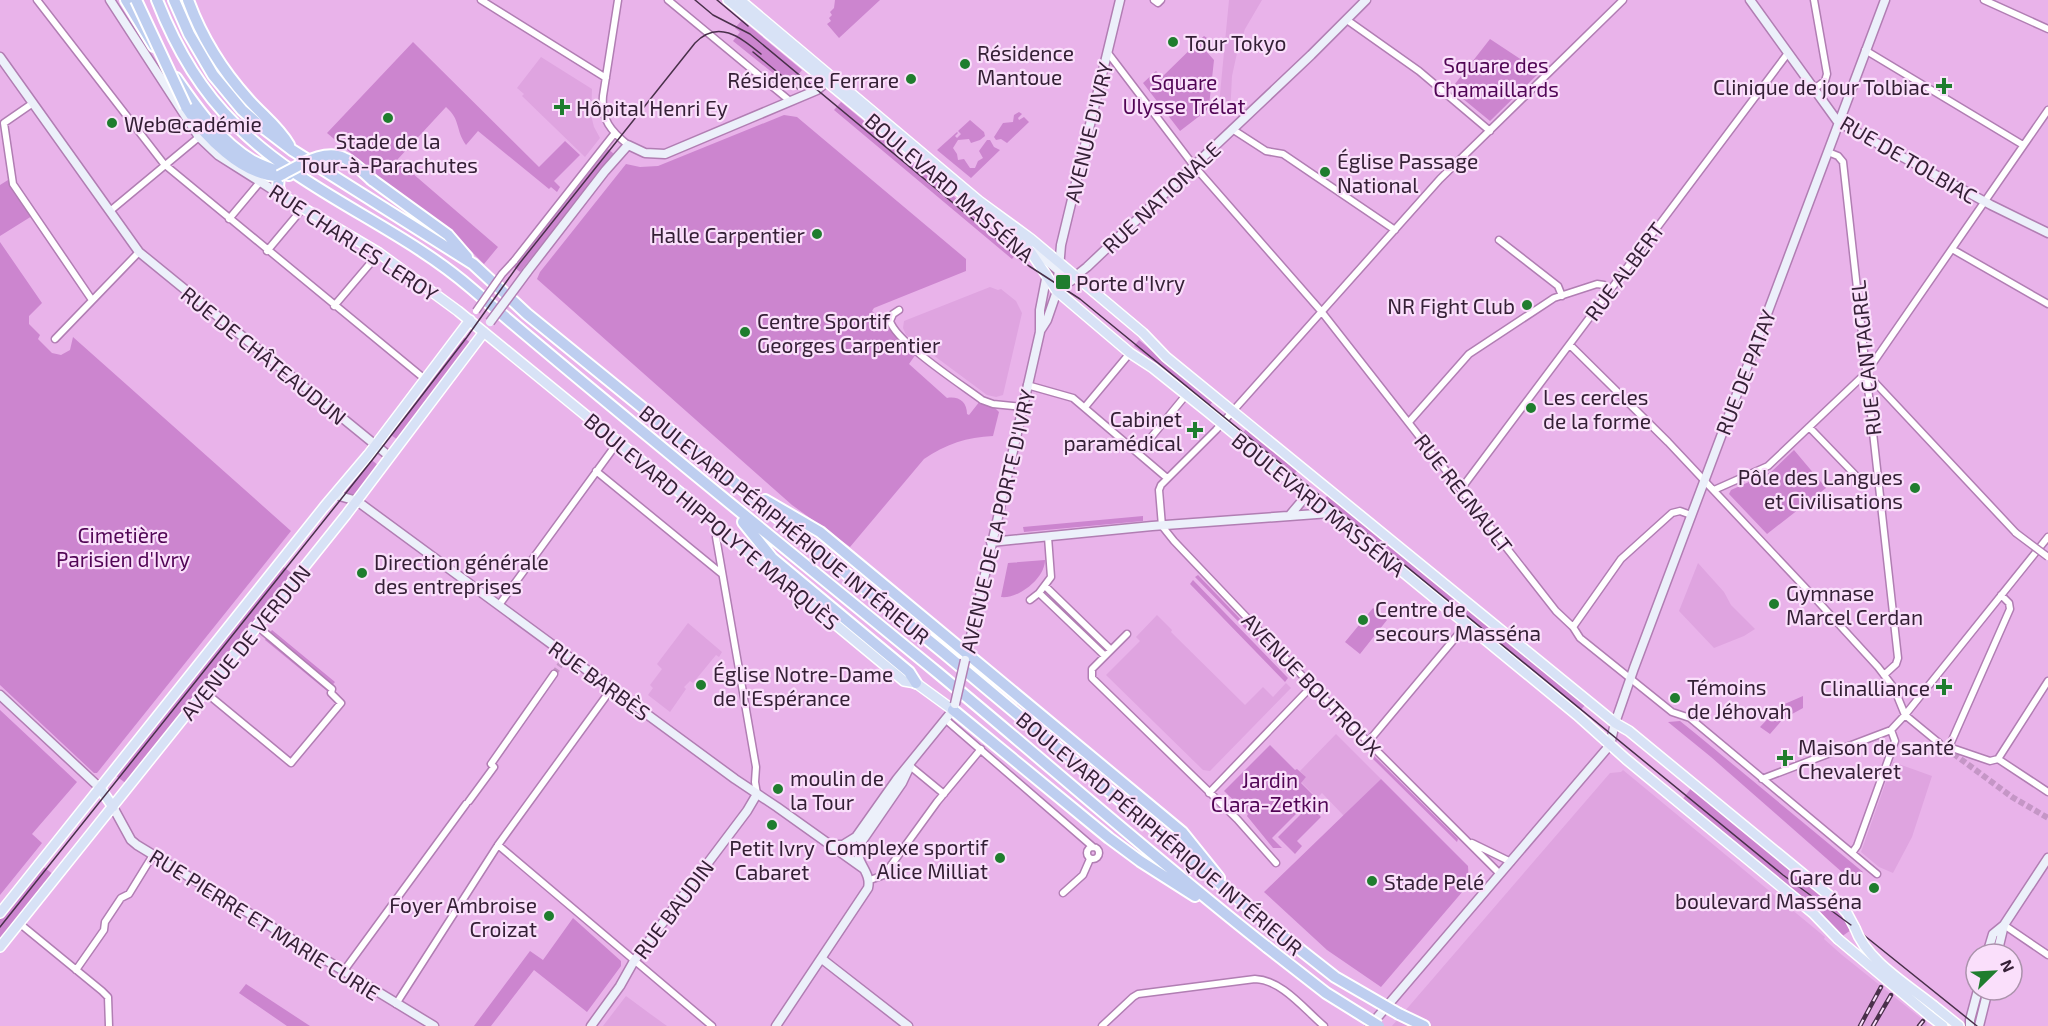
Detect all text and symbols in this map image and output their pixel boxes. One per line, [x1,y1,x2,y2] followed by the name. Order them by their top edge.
[1185,30,1286,55] place label: Tour Tokyo
[1166,35,1180,49] marker: Tour Tokyo
[977,40,1074,89] place label: Résidence Mantoue
[1433,52,1559,101] park label: Square des Chamaillards
[958,57,972,71] marker: Résidence Mantoue
[1059,59,1117,205] street label: AVENUE D'IVRY
[727,67,899,92] place label: Résidence Ferrare
[1122,69,1246,118] park label: Square Ulysse Trélat
[904,72,918,86] marker: Résidence Ferrare
[1713,74,1930,100] place label: Clinique de jour Tolbiac
[1935,77,1953,95] marker: Clinique de jour Tolbiac
[576,95,728,120] place label: Hôpital Henri Ey
[553,98,571,116] marker: Hôpital Henri Ey
[861,107,1039,267] street label: BOULEVARD MASSÉNA
[1836,110,1982,208] street label: RUE DE TOLBIAC
[124,111,262,136] place label: Web@cadémie
[381,111,395,125] marker: Stade de la Tour-à-Parachutes
[105,116,119,130] marker: Web@cadémie
[298,128,478,177] place label: Stade de la Tour-à-Parachutes
[1097,136,1225,258] street label: RUE NATIONALE
[1337,148,1478,197] place label: Église Passage National
[1318,165,1332,179] marker: Église Passage National
[265,178,443,306] street label: RUE CHARLES LEROY
[1579,217,1669,325] street label: RUE ALBERT
[651,222,806,247] place label: Halle Carpentier
[810,227,824,241] marker: Halle Carpentier
[1076,270,1185,295] place label: Porte d'Ivry
[1054,273,1072,291] marker: Porte d'Ivry
[1844,279,1886,437] street label: RUE CANTAGREL
[176,281,352,429] street label: RUE DE CHÂTEAUDUN
[1387,293,1515,318] place label: NR Fight Club
[1520,298,1534,312] marker: NR Fight Club
[1710,306,1780,438] street label: RUE DE PATAY
[757,308,941,357] place label: Centre Sportif Georges Carpentier
[738,325,752,339] marker: Centre Sportif Georges Carpentier
[1543,384,1651,433] place label: Les cercles de la forme
[954,387,1040,655] street label: AVENUE DE LA PORTE D'IVRY
[634,399,935,650] street label: BOULEVARD PÉRIPHÉRIQUE INTÉRIEUR
[1524,401,1538,415] marker: Les cercles de la forme
[1063,406,1183,455] place label: Cabinet paramédical
[579,407,844,636] street label: BOULEVARD HIPPOLYTE MARQUÈS
[1186,421,1204,439] marker: Cabinet paramédical
[1228,427,1410,581] street label: BOULEVARD MASSÉNA
[1410,429,1518,557] street label: RUE REGNAULT
[1738,464,1903,513] place label: Pôle des Langues et Civilisations
[1908,481,1922,495] marker: Pôle des Langues et Civilisations
[56,522,190,571] park label: Cimetière Parisien d'Ivry
[374,549,549,598] place label: Direction générale des entreprises
[175,559,315,725] street label: AVENUE DE VERDUN
[355,566,369,580] marker: Direction générale des entreprises
[1786,580,1923,629] place label: Gymnase Marcel Cerdan
[1375,596,1541,645] place label: Centre de secours Masséna
[1767,597,1781,611] marker: Gymnase Marcel Cerdan
[1237,607,1387,761] street label: AVENUE BOUTROUX
[1356,613,1370,627] marker: Centre de secours Masséna
[545,635,655,725] street label: RUE BARBÈS
[713,661,893,710] place label: Église Notre-Dame de l'Espérance
[1687,674,1792,723] place label: Témoins de Jéhovah
[1820,675,1930,700] place label: Clinalliance
[694,678,708,692] marker: Église Notre-Dame de l'Espérance
[1935,678,1953,696] marker: Clinalliance
[1668,691,1682,705] marker: Témoins de Jéhovah
[1011,706,1308,961] street label: BOULEVARD PÉRIPHÉRIQUE INTÉRIEUR
[1798,734,1954,783] place label: Maison de santé Chevaleret
[1776,749,1794,767] marker: Maison de santé Chevaleret
[790,765,884,814] place label: moulin de la Tour
[1211,767,1329,816] park label: Jardin Clara-Zetkin
[771,782,785,796] marker: moulin de la Tour
[765,818,779,832] marker: Petit Ivry Cabaret
[825,834,989,883] place label: Complexe sportif Alice Milliat
[729,835,815,884] place label: Petit Ivry Cabaret
[145,843,385,1005] street label: RUE PIERRE ET MARIE CURIE
[993,851,1007,865] marker: Complexe sportif Alice Milliat
[628,854,718,964] street label: RUE BAUDIN
[1675,864,1862,913] place label: Gare du boulevard Masséna
[1384,869,1484,894] place label: Stade Pelé
[1365,874,1379,888] marker: Stade Pelé
[1867,881,1881,895] marker: Gare du boulevard Masséna
[389,892,537,941] place label: Foyer Ambroise Croizat
[542,909,556,923] marker: Foyer Ambroise Croizat
[1964,942,2024,1002] north arrow
[1997,957,2019,975] text: N

